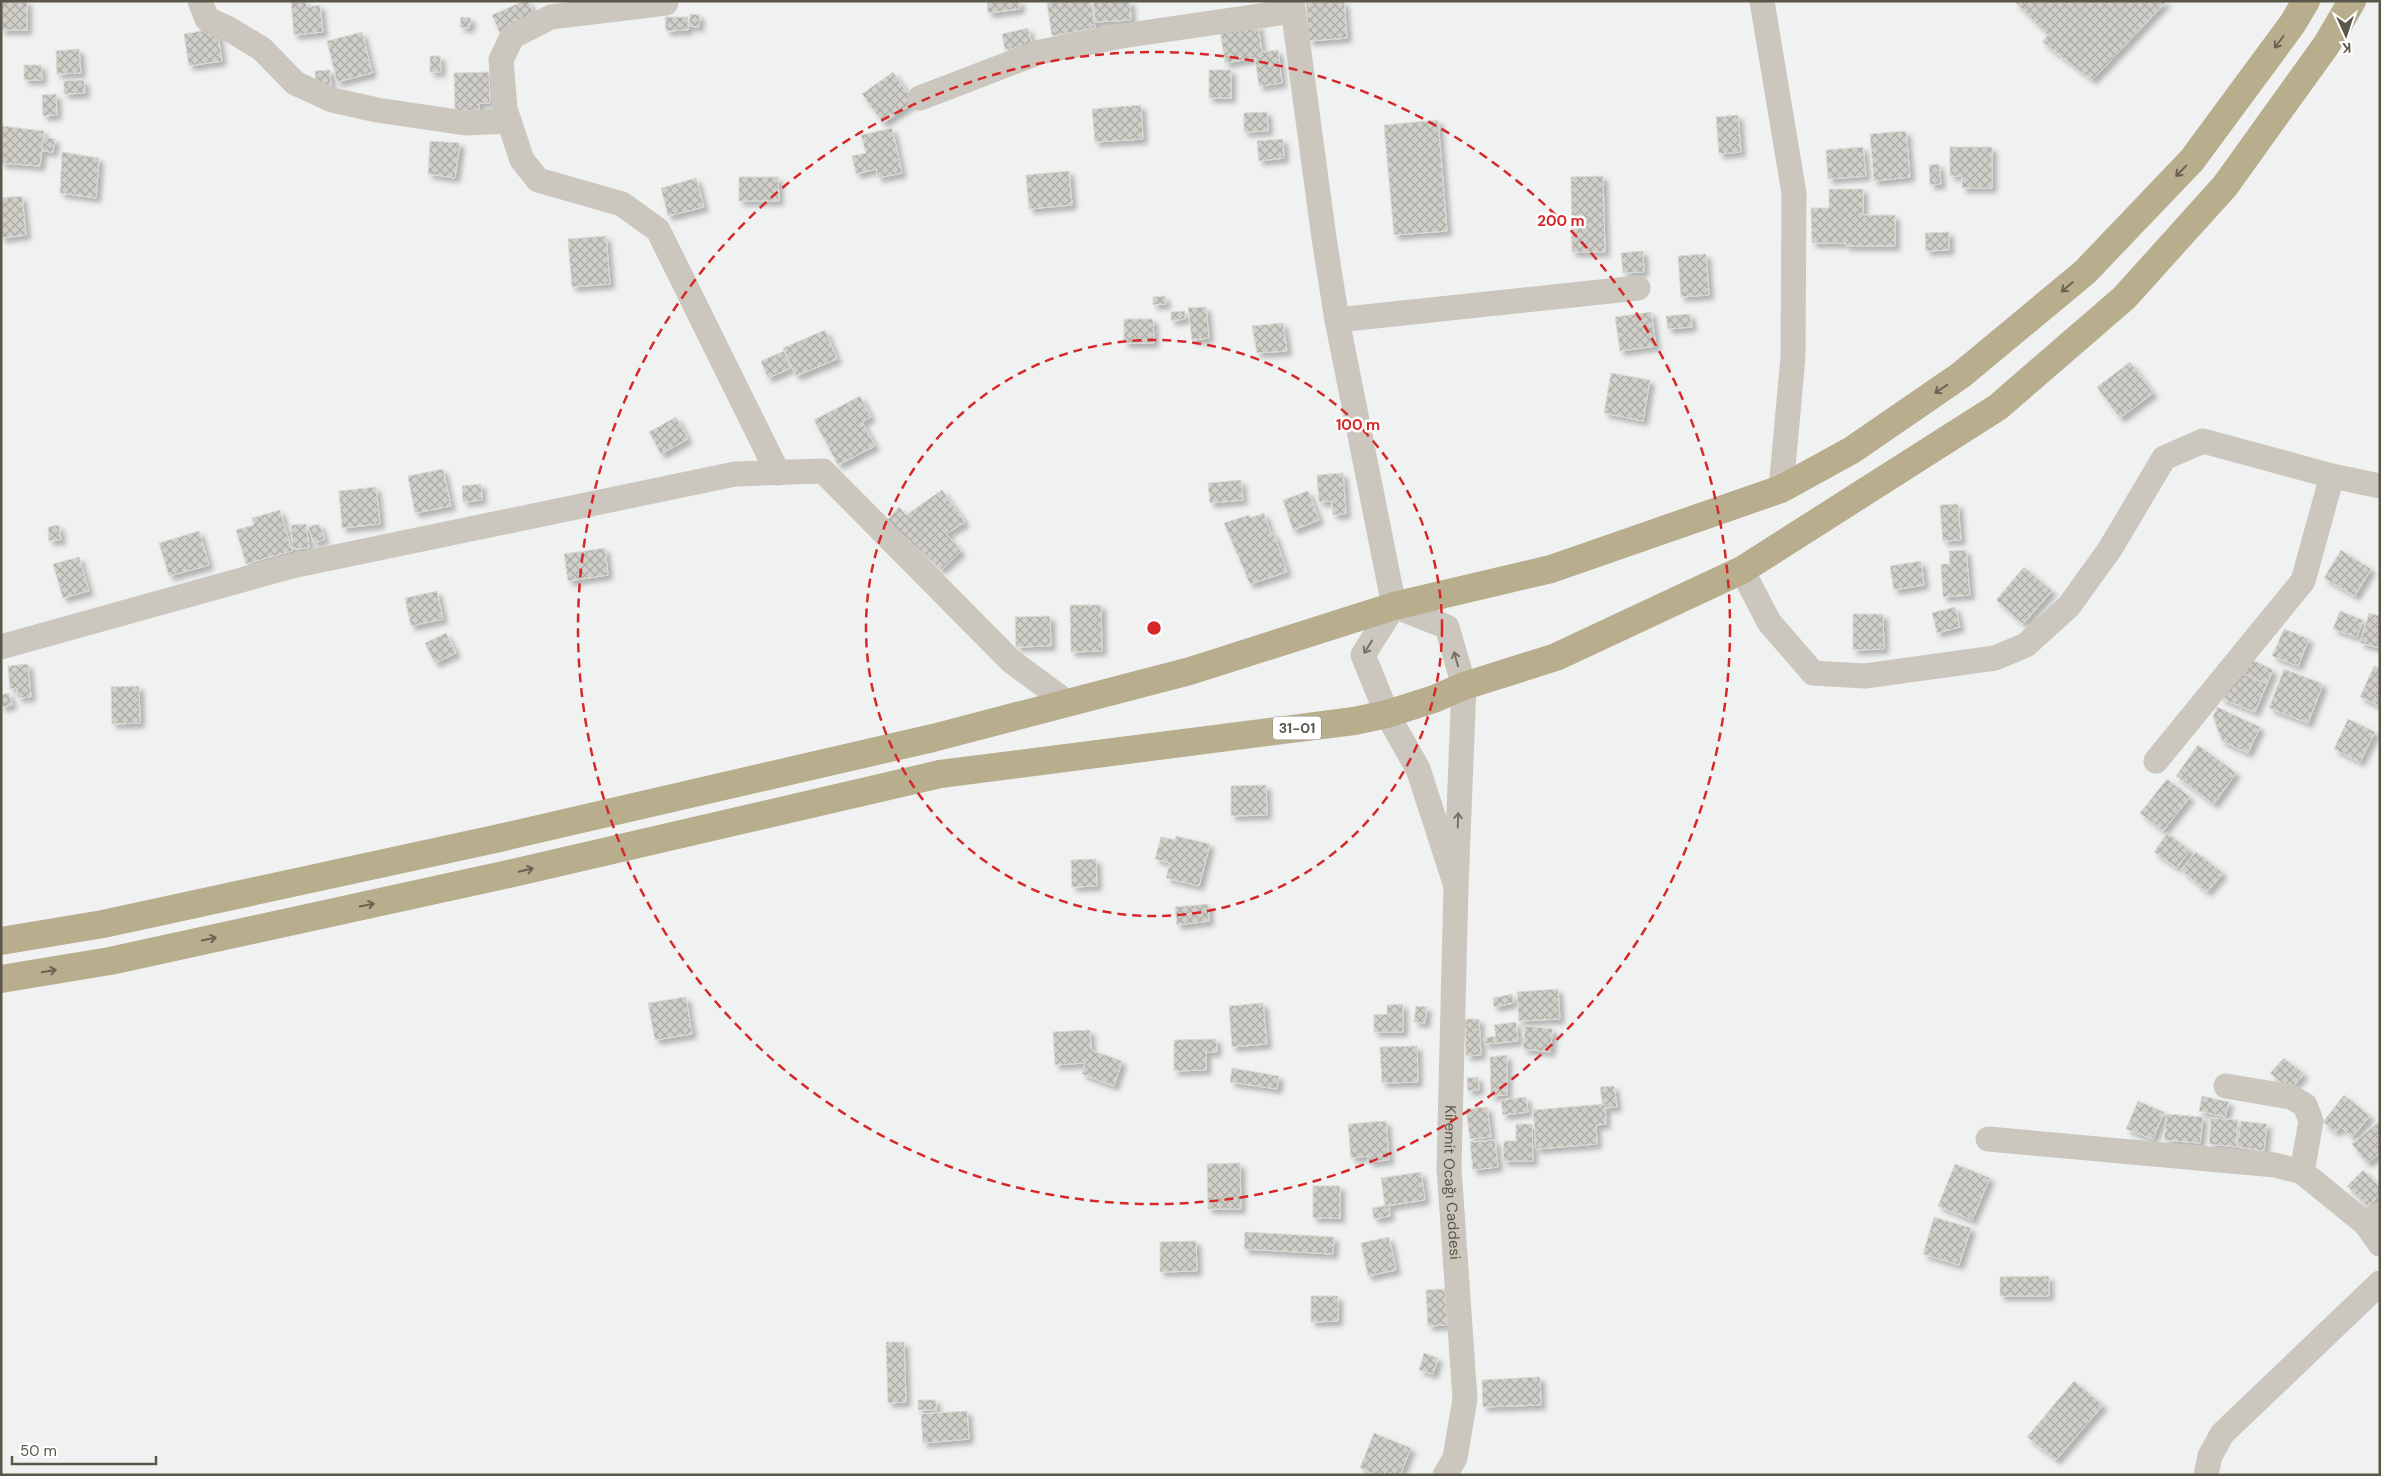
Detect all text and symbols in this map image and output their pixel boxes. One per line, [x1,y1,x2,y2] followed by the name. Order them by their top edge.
[2321,10,2371,60] north arrow
[2274,35,2284,49] one-way arrow
[2342,39,2352,57] text: K
[2175,165,2187,177] one-way arrow
[1537,211,1585,231] text: 200 m
[2061,281,2074,292] one-way arrow
[1934,384,1948,394] one-way arrow
[1336,415,1380,435] text: 100 m
[1145,619,1163,637] centre of rings
[1363,640,1373,654] one-way arrow
[1451,651,1461,667] one-way arrow
[1273,716,1321,740] road number: 31-01
[1454,812,1463,828] one-way arrow
[518,865,534,874] one-way arrow
[359,899,375,909] one-way arrow
[200,934,216,943] one-way arrow
[41,965,57,975] one-way arrow
[1439,1105,1465,1260] street label: Kiremit Ocağı Caddesi
[12,1434,156,1466] scale bar
[20,1441,57,1461] text: 50 m

